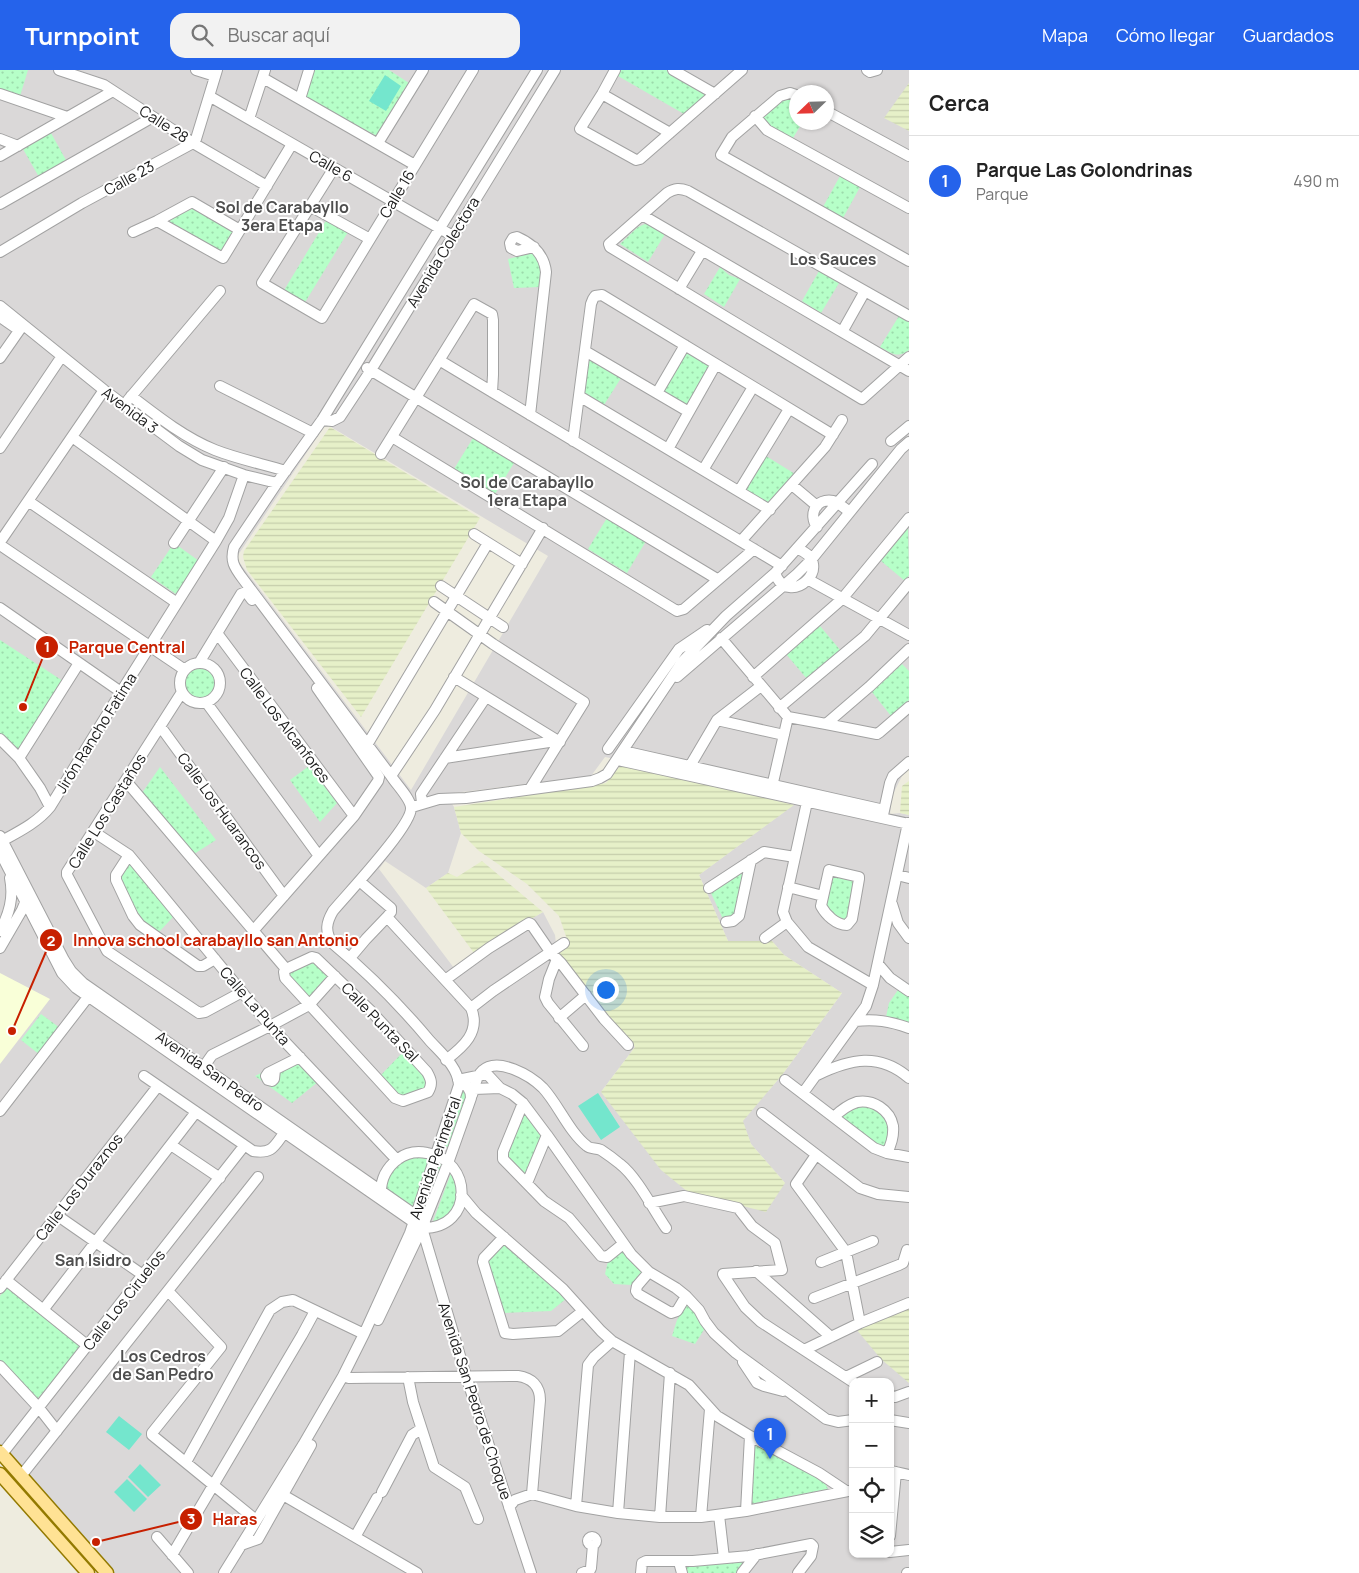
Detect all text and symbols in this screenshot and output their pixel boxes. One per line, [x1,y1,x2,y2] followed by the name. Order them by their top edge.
[170,13,520,58] search box
[25,19,140,52] text: Turnpoint
[188,21,216,49] icon: search
[228,22,330,48] text: Buscar aquí
[1042,23,1088,47] text: Mapa
[1116,23,1215,47] text: Cómo llegar
[1243,23,1334,47] text: Guardados
[789,85,834,130] north arrow
[929,89,989,117] text: Cerca
[135,100,193,148] street label: Calle 28
[305,145,357,187] street label: Calle 6
[100,156,158,200] street label: Calle 23
[976,157,1193,183] text: Parque Las Golondrinas
[374,166,420,222] street label: Calle 16
[941,170,949,192] text: 1
[1293,170,1339,192] text: 490 m
[976,183,1028,205] text: Parque
[402,193,484,311] street label: Avenida Colectora
[215,196,349,236] district label: Sol de Carabayllo 3era Etapa
[789,248,877,270] district label: Los Sauces
[97,382,163,438] street label: Avenida 3
[460,471,594,511] district label: Sol de Carabayllo 1era Etapa
[34,632,196,663] callout: Parque Central
[44,636,50,657] text: 1
[69,636,185,658] text: Parque Central
[235,663,335,787] street label: Calle Los Alcanfores
[50,669,142,797] street label: Jirón Rancho Fatima
[172,748,272,874] street label: Calle Los Huarancos
[63,749,151,873] street label: Calle Los Castaños
[38,925,369,956] callout: Innova school carabayllo san Antonio
[73,929,359,951] text: Innova school carabayllo san Antonio
[47,930,56,951] text: 2
[215,962,295,1050] street label: Calle La Punta
[593,977,619,1003] your location
[337,978,423,1066] street label: Calle Punta Sal
[152,1026,268,1116] street label: Avenida San Pedro
[404,1094,466,1222] street label: Avenida Perimetral
[30,1129,128,1245] street label: Calle Los Duraznos
[78,1245,170,1355] street label: Calle Los Ciruelos
[55,1249,131,1271] district label: San Isidro
[433,1300,517,1503] street label: Avenida San Pedro de Choque
[112,1345,214,1385] district label: Los Cedros de San Pedro
[849,1378,894,1558] map controls
[849,1378,894,1423] button: +
[754,1418,786,1459] pin: 1
[849,1423,894,1468] button: −
[849,1468,894,1513] button: locate
[178,1504,268,1535] callout: Haras
[187,1508,195,1529] text: 3
[213,1508,258,1530] text: Haras
[849,1513,894,1558] button: layers

